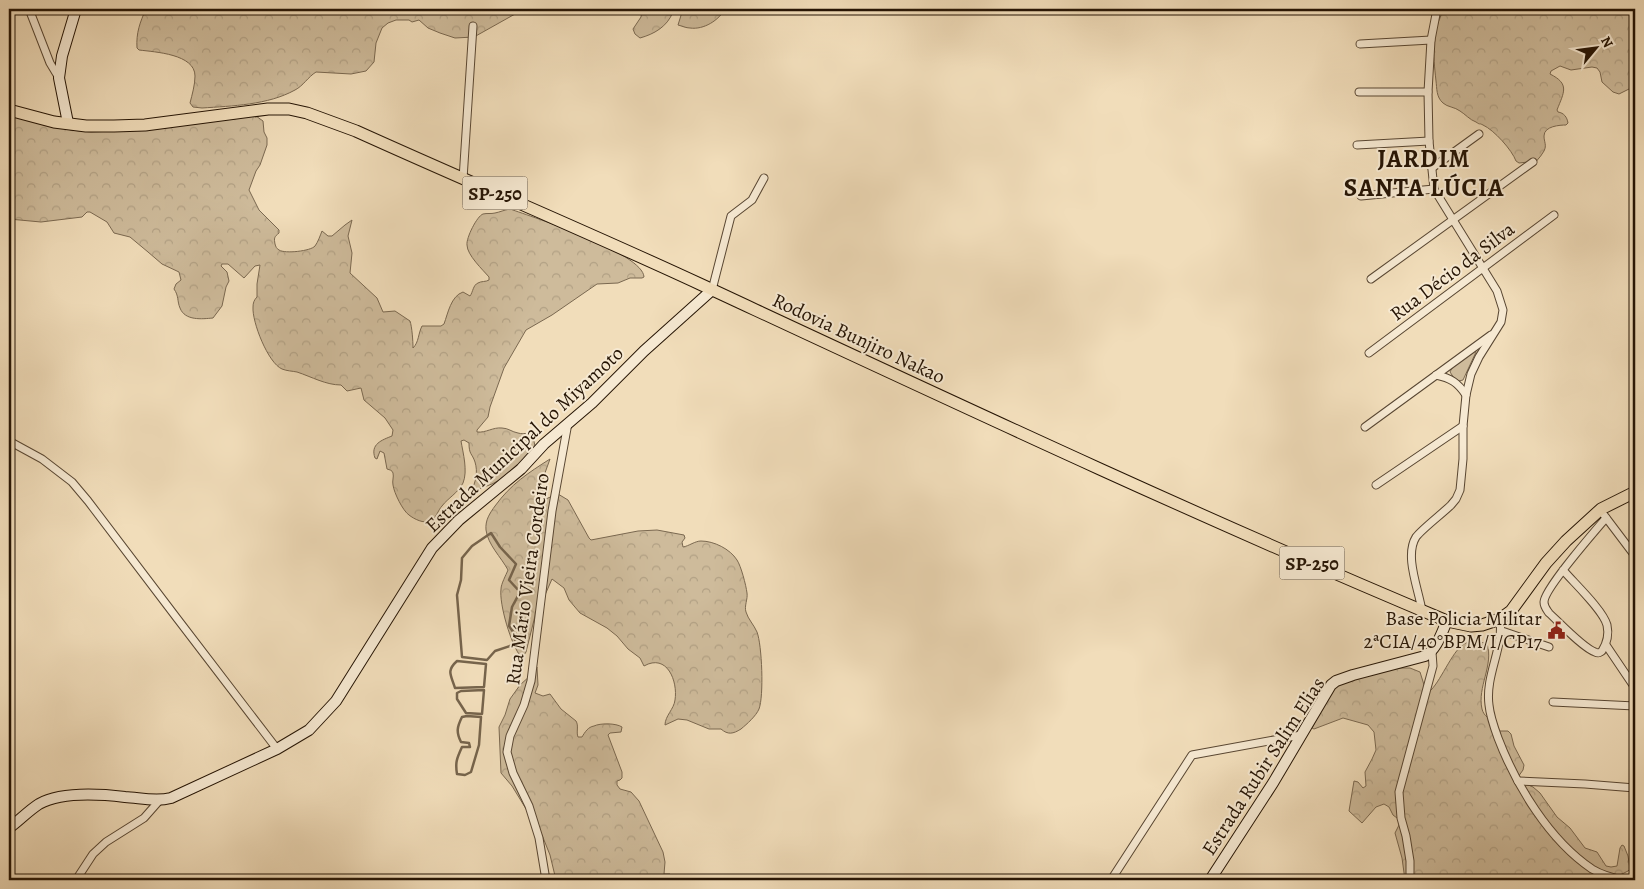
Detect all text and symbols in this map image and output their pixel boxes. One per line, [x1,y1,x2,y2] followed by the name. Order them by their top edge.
[1572,22,1622,72] north arrow
[1596,33,1618,51] text: N
[1344,142,1504,205] district label: JARDIM SANTA LÚCIA
[462,177,528,210] road number: SP-250
[1384,215,1521,327] street label: Rua Décio da Silva
[768,287,950,390] street label: Rodovia Bunjiro Nakao
[419,340,629,539] street label: Estrada Municipal do Miyamoto
[499,471,556,687] street label: Rua Mário Vieira Cordeiro
[1280,546,1344,580] road number: SP-250
[1363,605,1543,655] place label: Base Policia Militar 2ªCIA/40°BPM/I/CP17
[1546,620,1566,640] public building icon: Base Policia Militar 2ªCIA/40°BPM/I/CP17
[1196,672,1331,861] street label: Estrada Rubir Salim Elias

